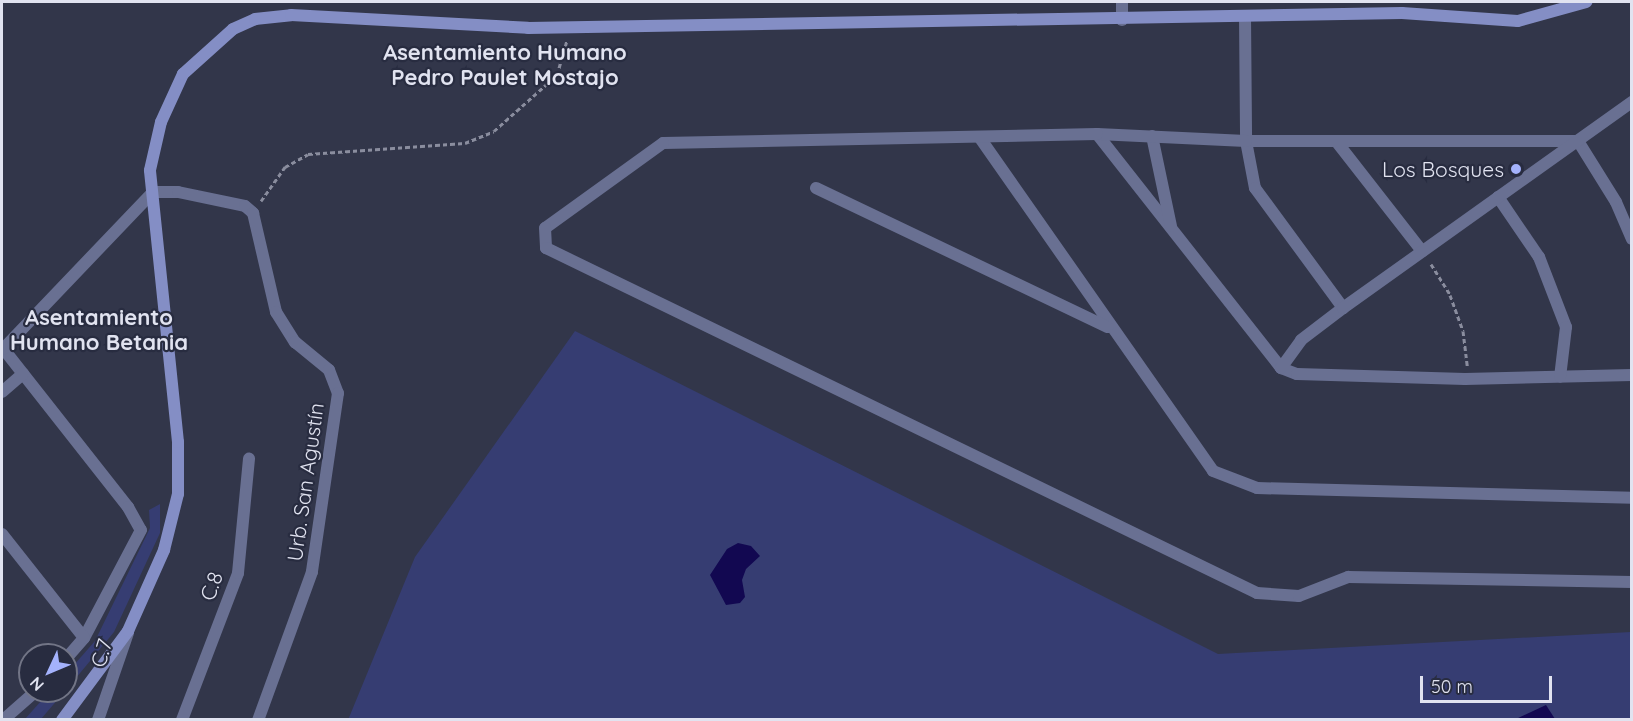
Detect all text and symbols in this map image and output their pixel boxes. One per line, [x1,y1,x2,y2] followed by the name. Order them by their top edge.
[383,39,627,90] district label: Asentamiento Humano Pedro Paulet Mostajo
[1382,156,1504,182] place label: Los Bosques
[1509,162,1523,176] marker: Los Bosques
[10,304,188,356] district label: Asentamiento Humano Betania
[281,401,329,563] street label: Urb. San Agustín
[194,568,228,604] street label: C.8
[85,636,117,670] street label: C.7
[18,643,78,703] north arrow
[1423,664,1555,702] scale bar
[25,673,48,695] text: N
[1431,675,1473,698] text: 50 m

